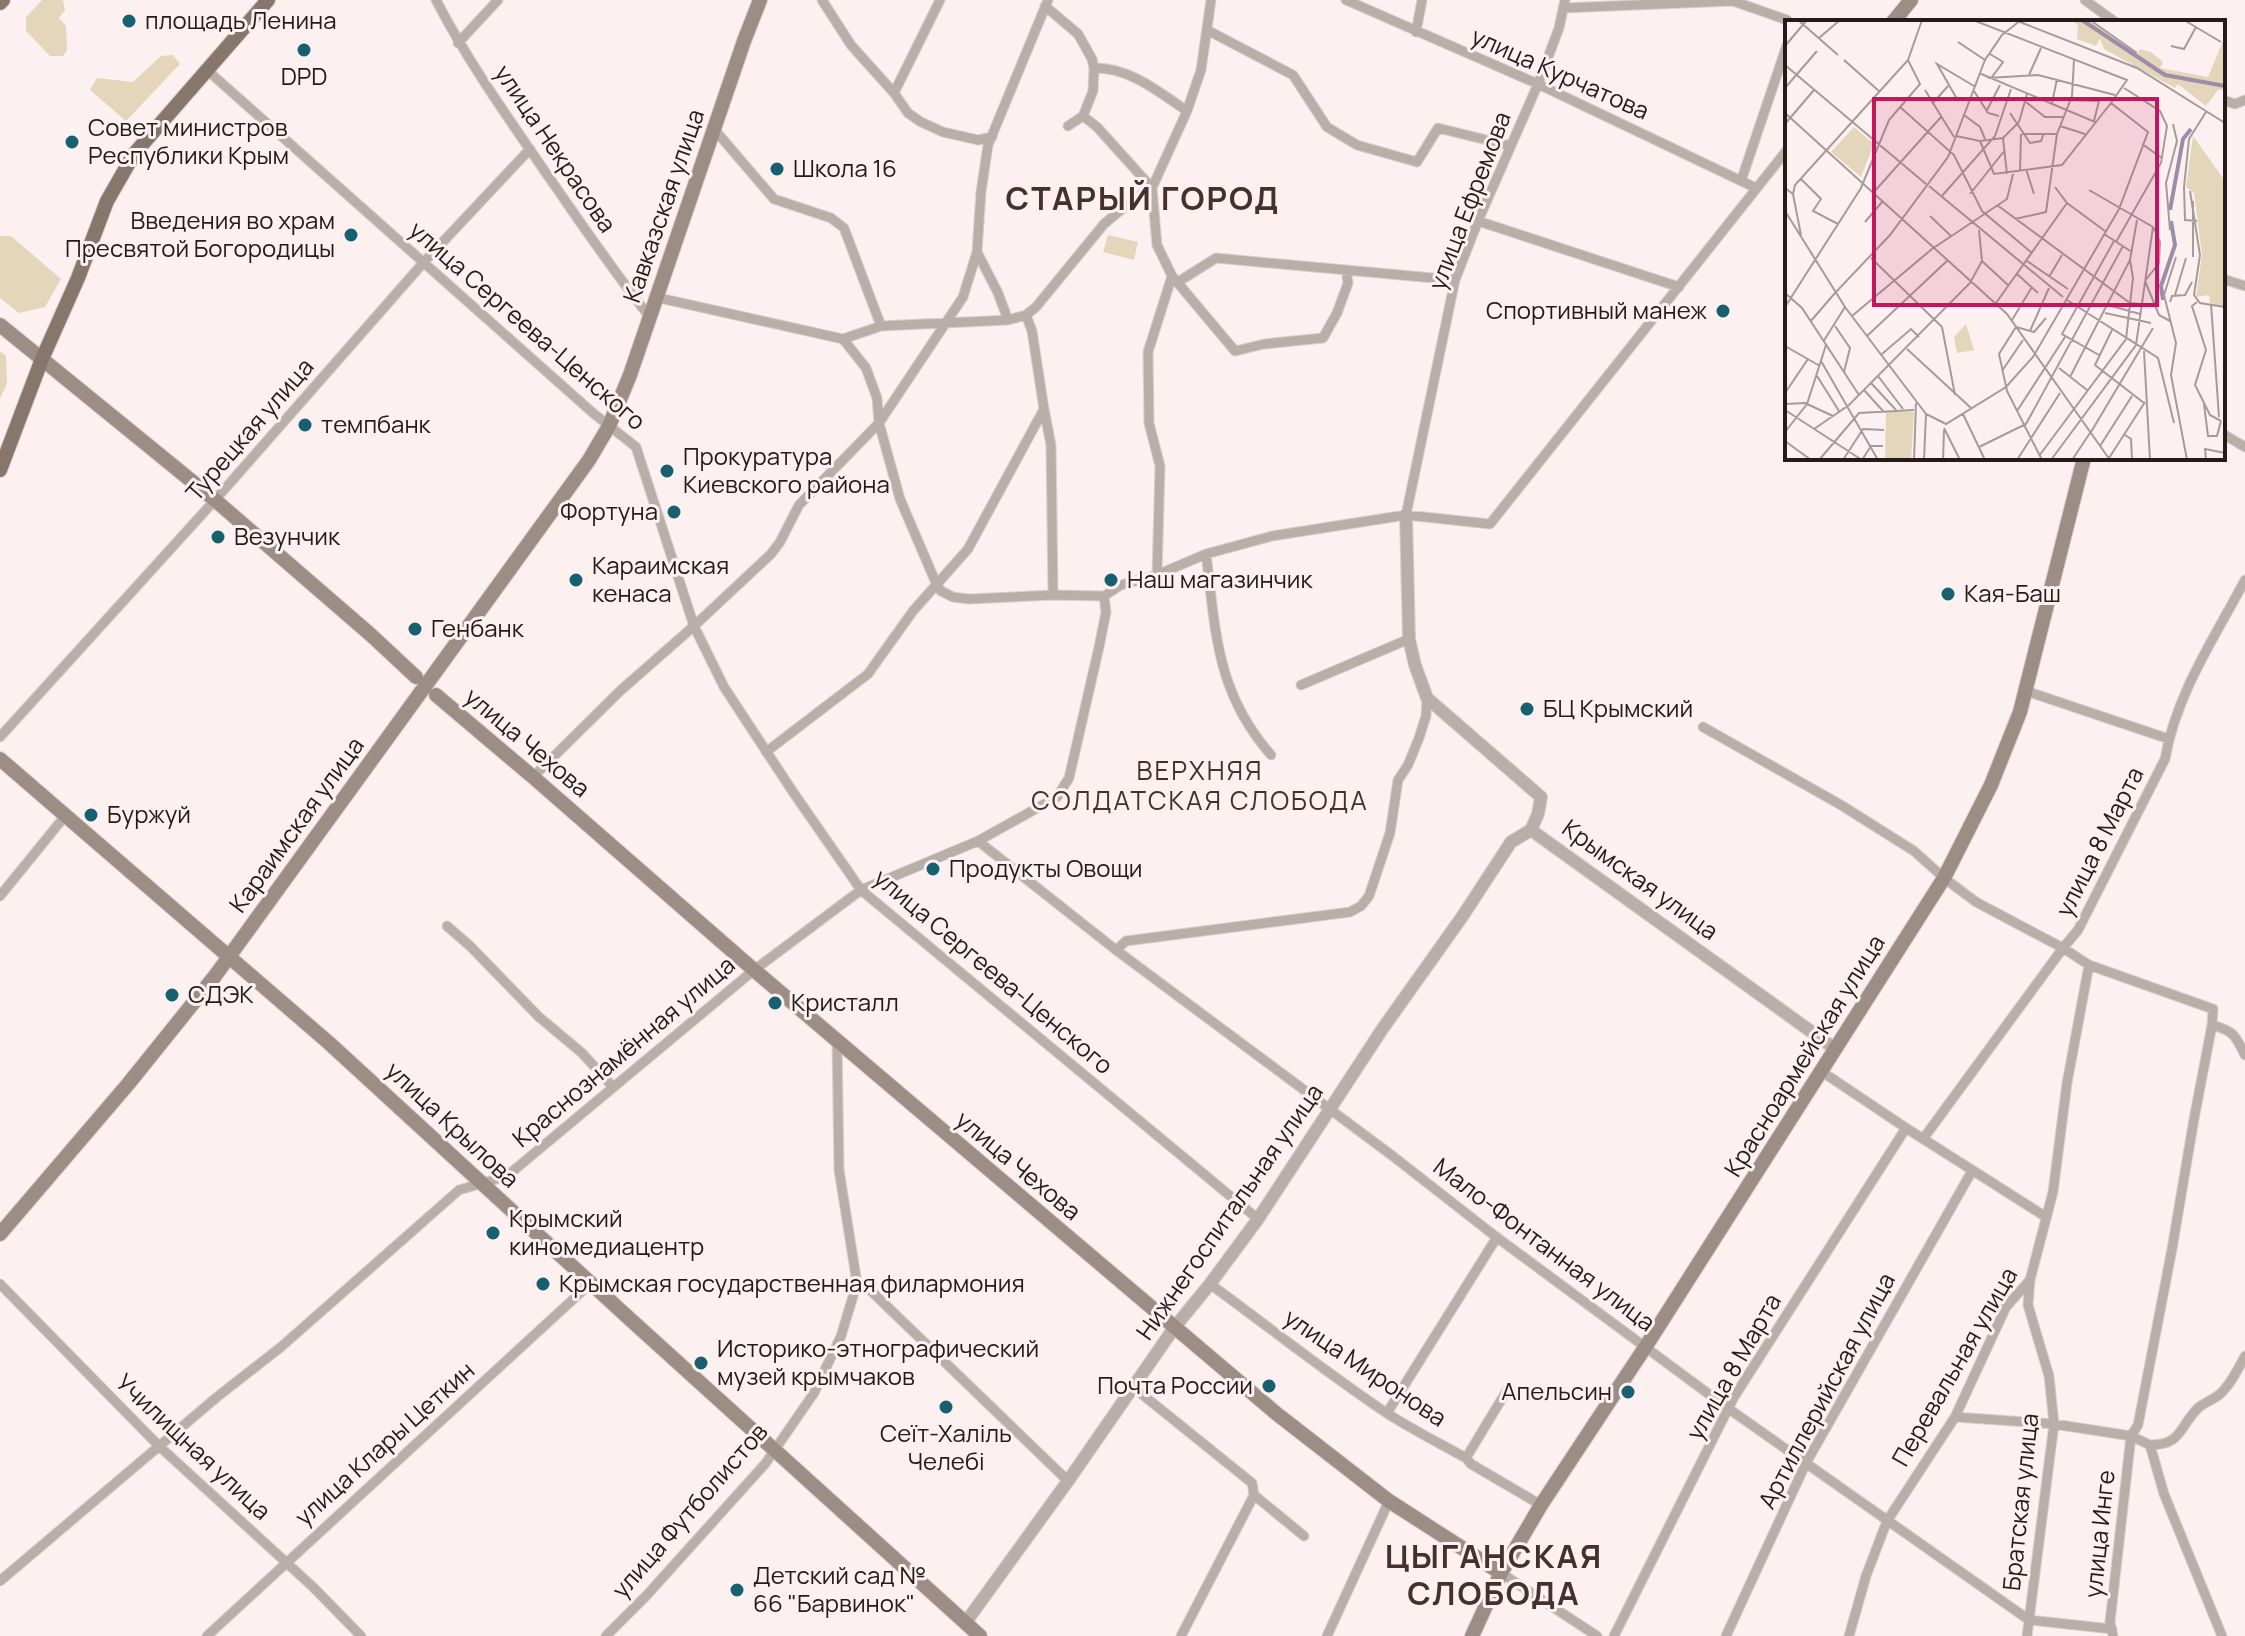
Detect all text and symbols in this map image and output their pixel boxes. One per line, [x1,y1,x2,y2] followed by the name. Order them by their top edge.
[145,3,337,36] place label: площадь Ленина
[120,12,138,30] marker: площадь Ленина
[1467,19,1655,127] street label: улица Курчатова
[1785,20,2225,460] inset map
[295,41,313,59] marker: DPD
[488,58,625,239] street label: улица Некрасова
[281,59,327,92] place label: DPD
[614,105,711,306] street label: Кавказская улица
[1419,107,1518,294] street label: улица Ефремова
[88,110,289,171] place label: Совет министров Республики Крым
[63,133,81,151] marker: Совет министров Республики Крым
[793,151,897,184] place label: Школа 16
[768,160,786,178] marker: Школа 16
[1006,176,1280,220] district label: СТАРЫЙ ГОРОД
[65,203,335,264] place label: Введения во храм Пресвятой Богородицы
[403,213,653,437] street label: улица Сергеева-Ценского
[342,226,360,244] marker: Введения во храм Пресвятой Богородицы
[1486,293,1707,326] place label: Спортивный манеж
[1714,302,1732,320] marker: Спортивный манеж
[178,350,320,508] street label: Турецкая улица
[321,407,432,440] place label: темпбанк
[296,416,314,434] marker: темпбанк
[683,439,890,500] place label: Прокуратура Киевского района
[658,462,676,480] marker: Прокуратура Киевского района
[560,494,658,527] place label: Фортуна
[665,503,683,521] marker: Фортуна
[234,519,341,552] place label: Везунчик
[209,528,227,546] marker: Везунчик
[592,548,729,609] place label: Караимская кенаса
[1127,562,1313,595] place label: Наш магазинчик
[567,571,585,589] marker: Караимская кенаса
[1102,571,1120,589] marker: Наш магазинчик
[1964,576,2061,609] place label: Кая-Баш
[1939,585,1957,603] marker: Кая-Баш
[431,611,525,644] place label: Генбанк
[406,620,424,638] marker: Генбанк
[458,680,598,804] street label: улица Чехова
[1543,691,1693,724] place label: БЦ Крымский
[1518,700,1536,718] marker: БЦ Крымский
[221,730,371,919] street label: Караимская улица
[1031,752,1369,818] district label: ВЕРХНЯЯ СОЛДАТСКАЯ СЛОБОДА
[2047,761,2151,922] street label: улица 8 Марта
[107,797,191,830] place label: Буржуй
[82,806,100,824] marker: Буржуй
[1556,811,1726,947] street label: Крымская улица
[949,851,1143,884] place label: Продукты Овощи
[924,860,942,878] marker: Продукты Овощи
[867,861,1121,1081] street label: улица Сергеева-Ценского
[1716,928,1892,1183] street label: Красноармейская улица
[505,948,741,1154] street label: Краснознамённая улица
[188,977,254,1010] place label: СДЭК
[791,985,899,1018] place label: Кристалл
[163,986,181,1004] marker: СДЭК
[766,994,784,1012] marker: Кристалл
[379,1053,527,1194] street label: улица Крылова
[1128,1077,1330,1346] street label: Нижнегоспитальная улица
[949,1103,1089,1227] street label: улица Чехова
[1427,1149,1662,1338] street label: Мало-Фонтанная улица
[509,1201,704,1262] place label: Крымский киномедиацентр
[484,1224,502,1242] marker: Крымский киномедиацентр
[1883,1261,2024,1472] street label: Перевальная улица
[559,1266,1025,1299] place label: Крымская государственная филармония
[1749,1267,1902,1514] street label: Артиллерийская улица
[534,1275,552,1293] marker: Крымская государственная филармония
[1677,1287,1788,1446] street label: улица 8 Марта
[1278,1300,1454,1433] street label: улица Миронова
[717,1331,1039,1392] place label: Историко-этнографический музей крымчаков
[287,1353,481,1532] street label: улица Клары Цеткин
[692,1354,710,1372] marker: Историко-этнографический музей крымчаков
[109,1365,279,1526] street label: Училищная улица
[1097,1368,1253,1401] place label: Почта России
[1501,1374,1612,1407] place label: Апельсин
[1260,1377,1278,1395] marker: Почта России
[1619,1383,1637,1401] marker: Апельсин
[937,1398,955,1416] marker: Сеїт-Халіль Челебі
[1994,1411,2045,1592] street label: Братская улица
[604,1415,774,1605] street label: улица Футболистов
[880,1416,1012,1477] place label: Сеїт-Халіль Челебі
[2075,1468,2122,1599] street label: улица Инге
[1385,1534,1603,1615] district label: ЦЫГАНСКАЯ СЛОБОДА
[753,1558,926,1619] place label: Детский сад № 66 "Барвинок"
[728,1581,746,1599] marker: Детский сад № 66 "Барвинок"

